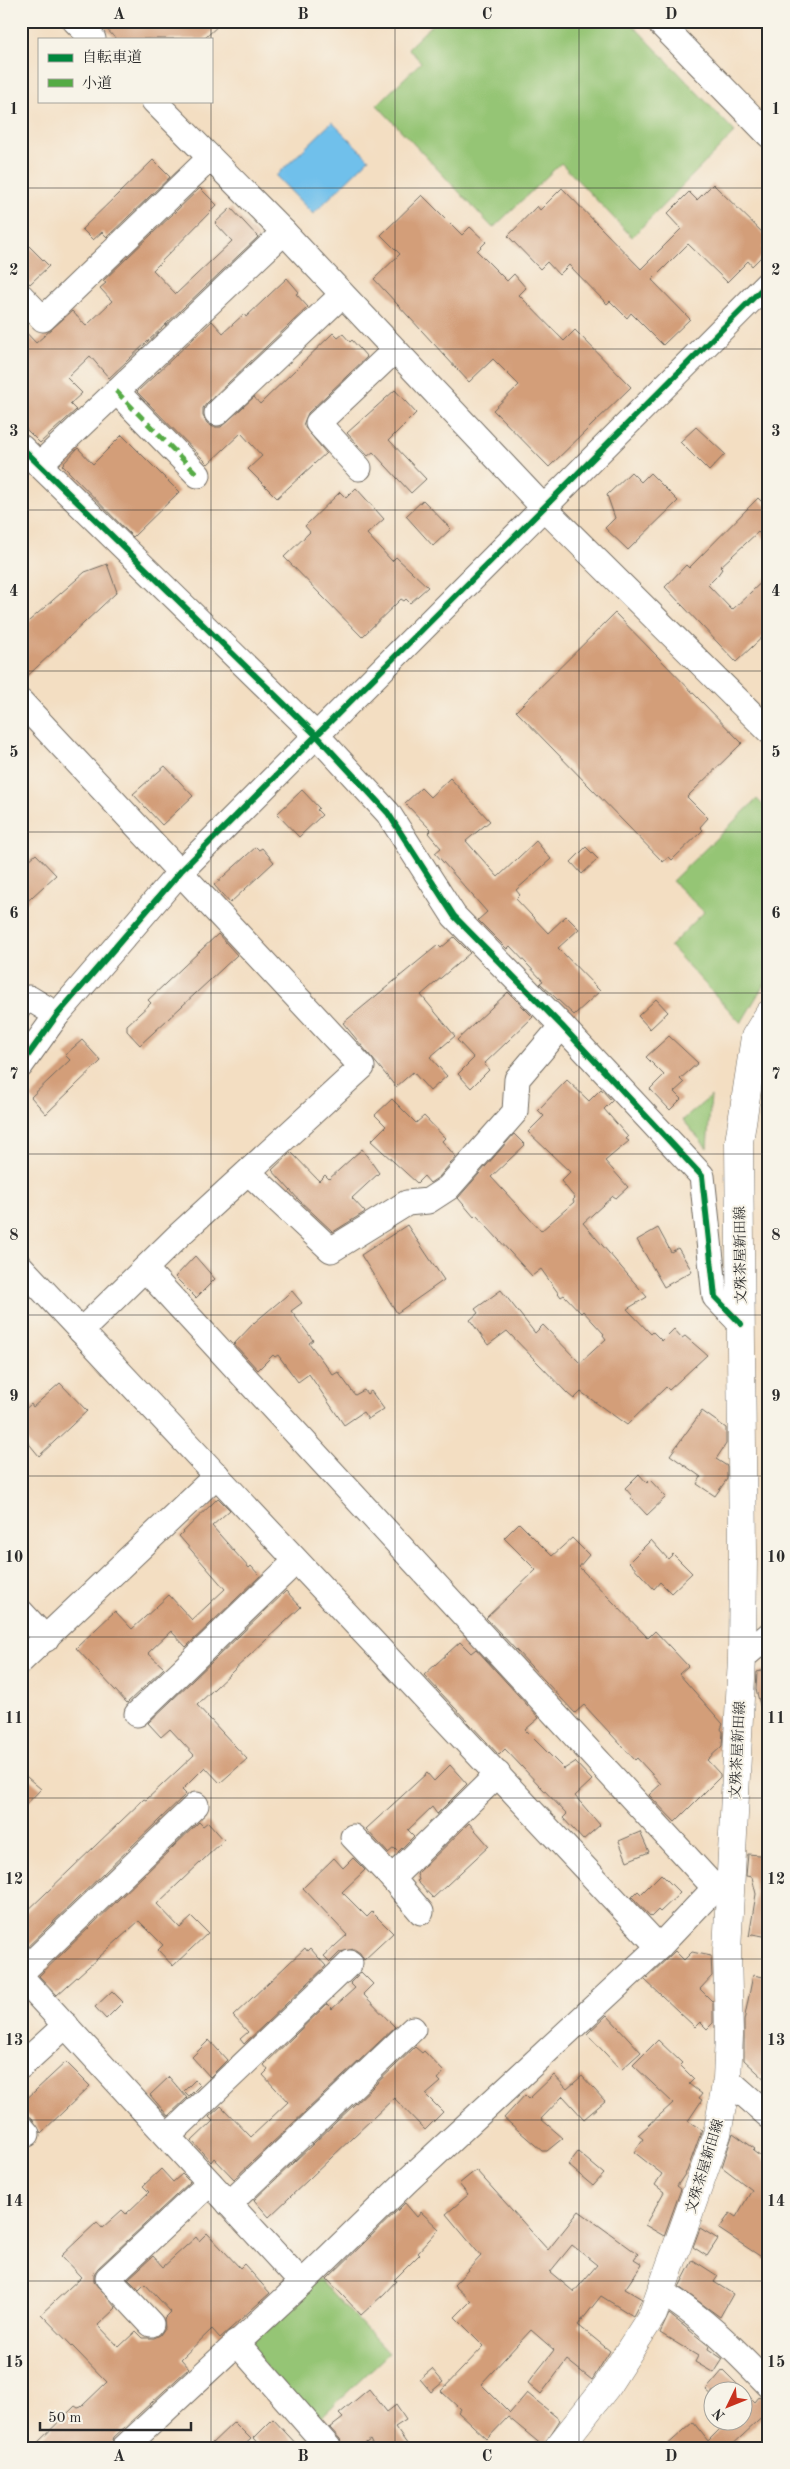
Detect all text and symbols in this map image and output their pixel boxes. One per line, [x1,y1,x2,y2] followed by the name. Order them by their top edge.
[113,7,125,23] text: A
[297,7,309,23] text: B
[482,7,492,23] text: C
[665,7,677,23] text: D
[38,38,212,102] legend
[82,49,142,66] text: 自転車道
[82,75,112,92] text: 小道
[9,102,19,118] text: 1
[771,102,781,118] text: 1
[9,263,19,279] text: 2
[771,263,781,279] text: 2
[9,424,19,440] text: 3
[771,424,781,440] text: 3
[9,584,19,600] text: 4
[771,584,781,600] text: 4
[9,745,19,761] text: 5
[771,745,781,761] text: 5
[9,906,19,922] text: 6
[771,906,781,922] text: 6
[9,1067,19,1083] text: 7
[771,1067,781,1083] text: 7
[732,1206,749,1304] street label: 文殊茶屋新田線
[9,1228,19,1244] text: 8
[771,1228,781,1244] text: 8
[9,1389,19,1405] text: 9
[771,1389,781,1405] text: 9
[5,1550,23,1566] text: 10
[767,1550,785,1566] text: 10
[727,1701,748,1799] street label: 文殊茶屋新田線
[5,1711,23,1727] text: 11
[767,1711,785,1727] text: 11
[5,1872,23,1888] text: 12
[767,1872,785,1888] text: 12
[5,2033,23,2049] text: 13
[767,2033,785,2049] text: 13
[683,2117,726,2215] street label: 文殊茶屋新田線
[5,2194,23,2210] text: 14
[767,2194,785,2210] text: 14
[5,2355,23,2371] text: 15
[767,2355,785,2371] text: 15
[702,2382,752,2432] north arrow
[40,2399,191,2431] scale bar
[710,2405,728,2423] text: N
[48,2411,82,2426] text: 50 m
[113,2449,125,2465] text: A
[297,2449,309,2465] text: B
[482,2449,492,2465] text: C
[665,2449,677,2465] text: D

